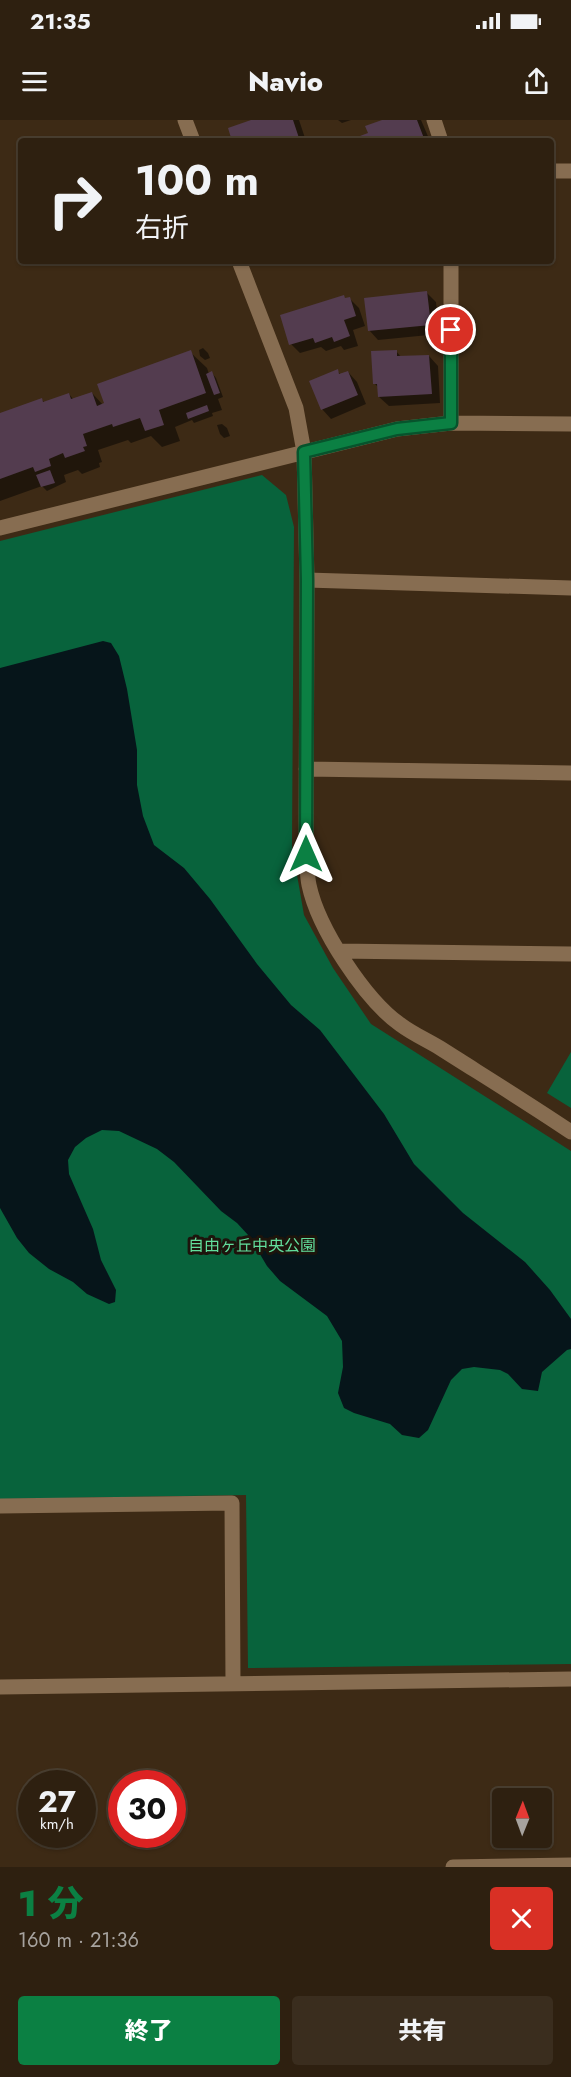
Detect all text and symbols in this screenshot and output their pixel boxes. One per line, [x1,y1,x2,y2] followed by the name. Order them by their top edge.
[30,5,91,37] text: 21:35
[248,62,323,101] text: Navio
[18,65,51,98] icon: menu
[520,65,553,98] icon: share
[135,150,259,211] text: 100 m
[36,162,114,240] icon: right
[135,208,189,247] text: 右折
[425,304,476,355] pin
[434,313,467,346] icon: arrive
[274,822,338,886] position arrow
[188,1234,316,1257] park label: 自由ヶ丘中央公園
[108,1770,186,1848] speed limit sign: 30
[38,1780,76,1823] text: 27
[492,1788,552,1848] north arrow
[492,1788,552,1848] map controls
[40,1813,74,1835] text: km/h
[18,1877,84,1929] text: 1 分
[490,1887,553,1950] button: close
[18,1926,139,1955] text: 160 m · 21:36
[18,1996,280,2065] button: 終了
[292,1996,553,2065] button: 共有

